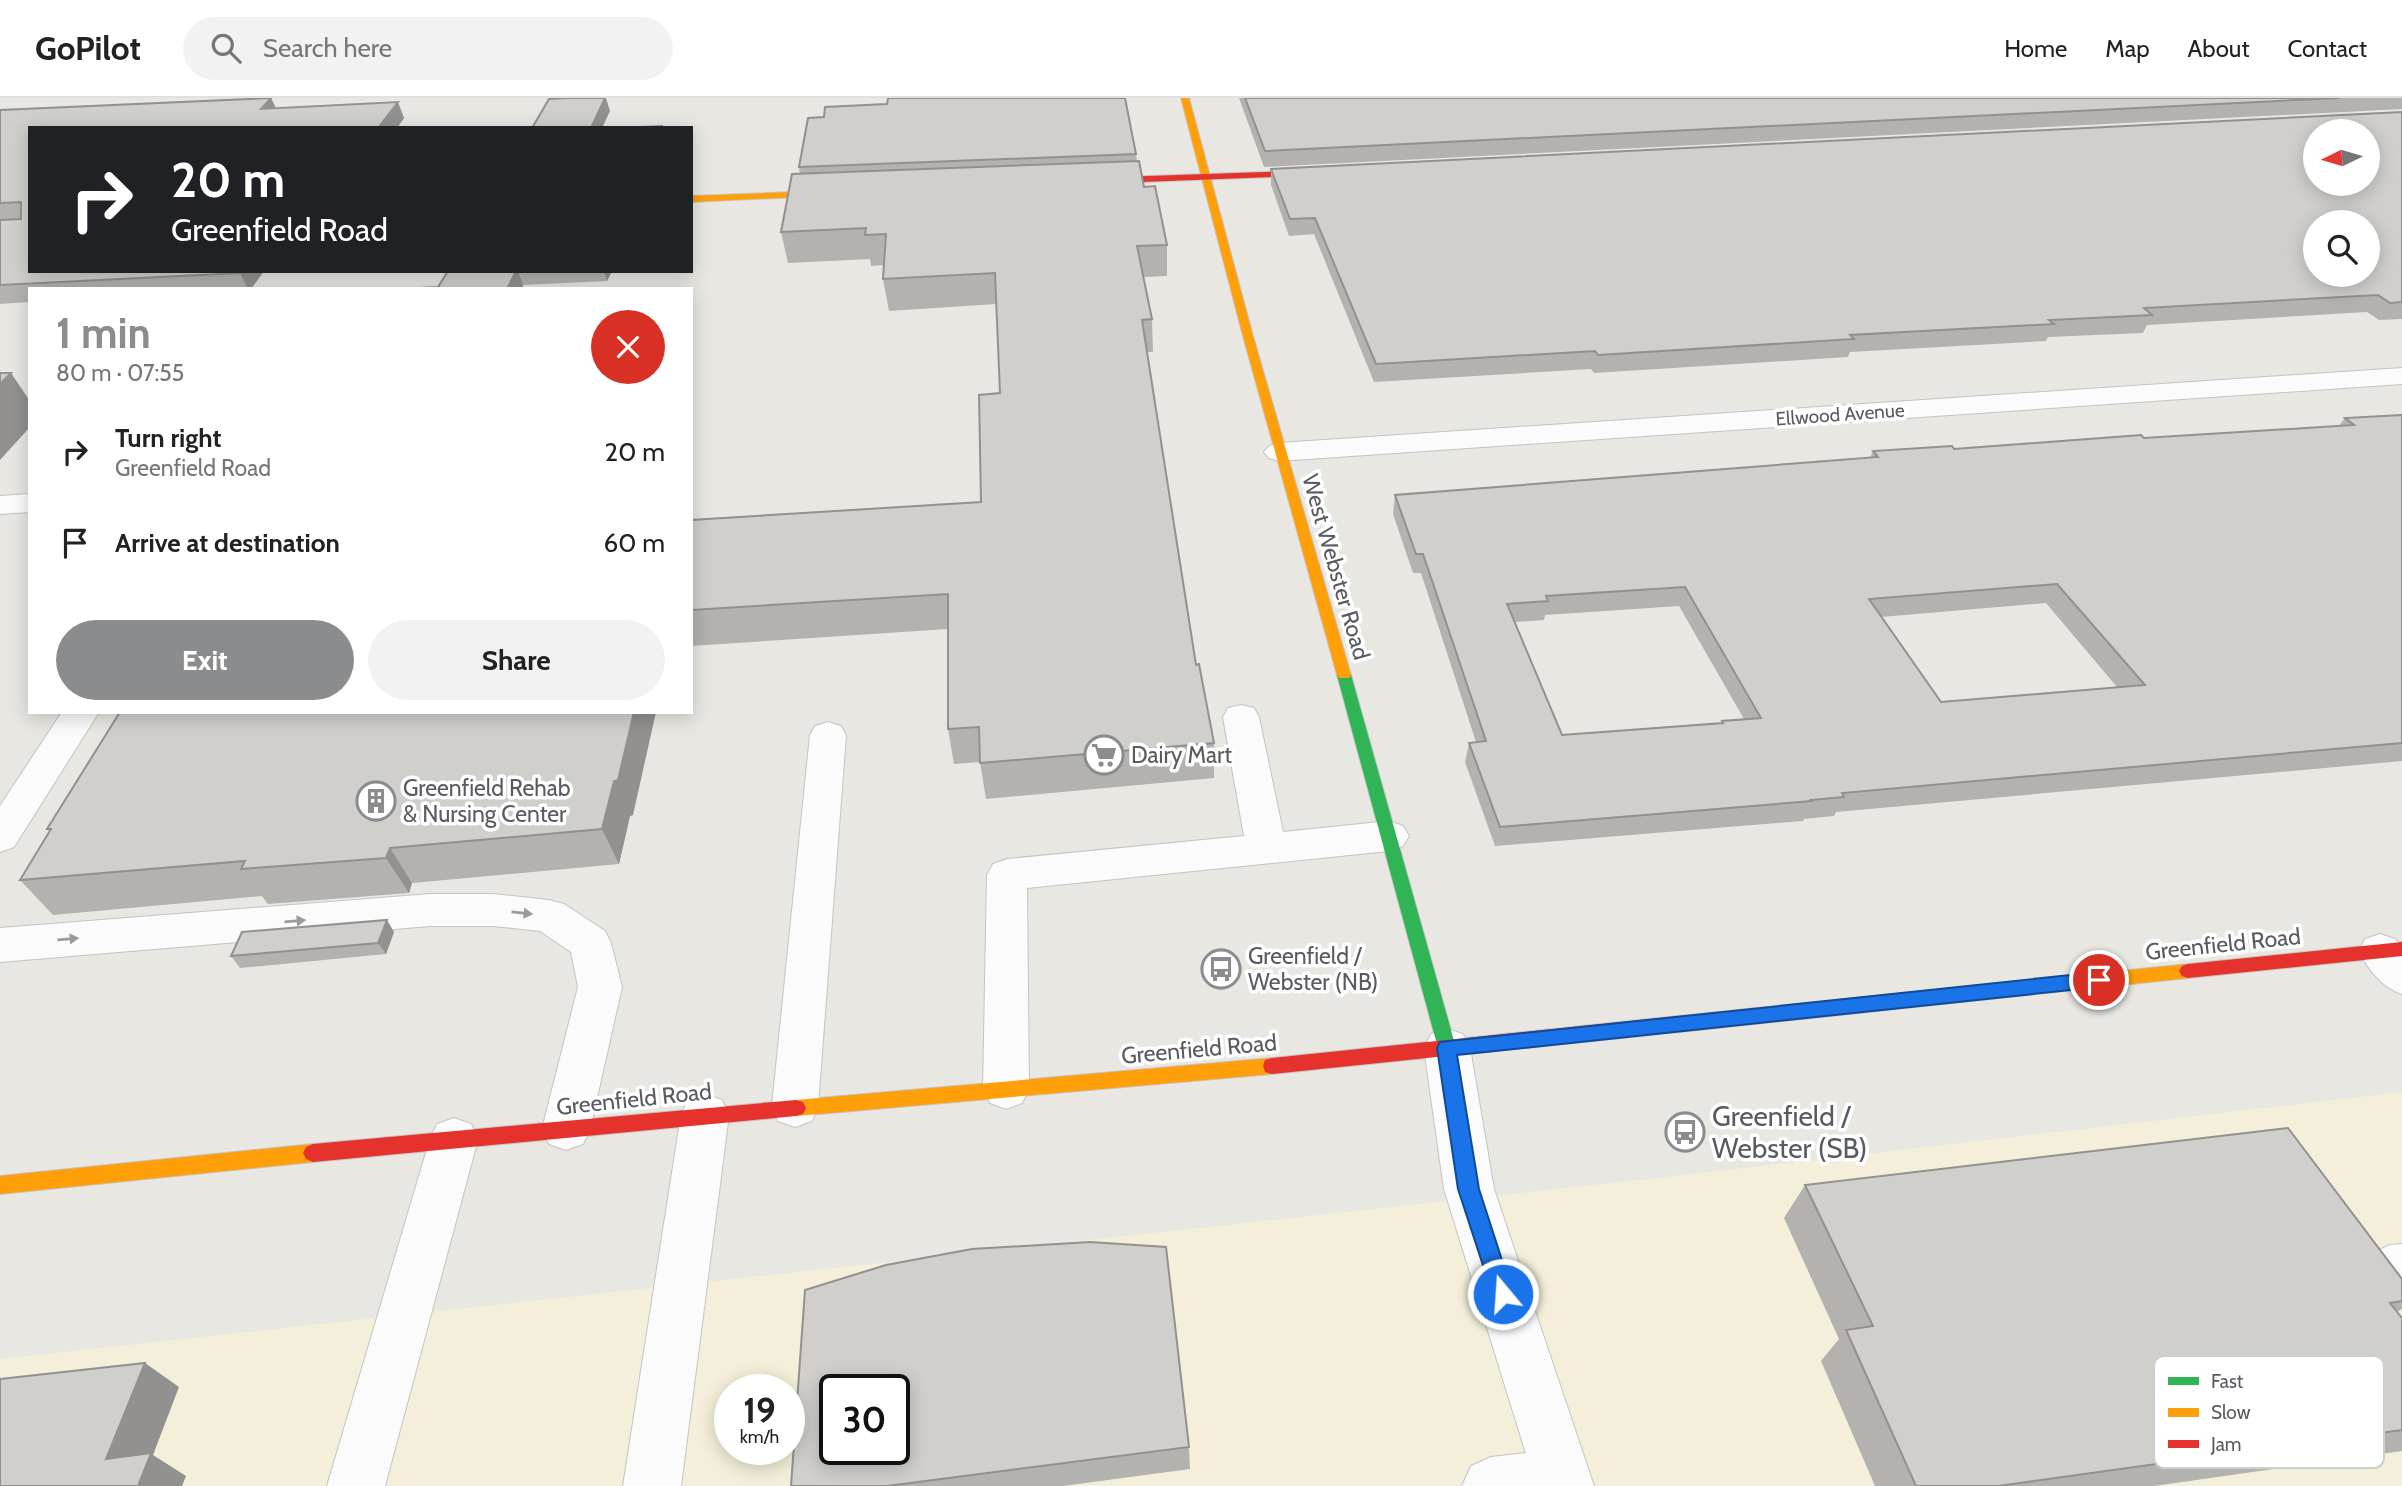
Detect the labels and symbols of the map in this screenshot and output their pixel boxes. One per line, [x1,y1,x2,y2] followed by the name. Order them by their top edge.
[2303,119,2380,196] north arrow
[1775,399,1905,430] street label: Ellwood Avenue
[1296,471,1376,663] street label: West Webster Road
[1083,734,1125,776] supermarket icon: Dairy Mart
[1131,741,1232,769] place label: Dairy Mart
[403,774,571,828] place label: Greenfield Rehab & Nursing Center
[355,780,397,822] building icon: Greenfield Rehab & Nursing Center
[511,908,533,919] one-way arrow
[284,915,306,926] one-way arrow
[2144,922,2302,966] street label: Greenfield Road
[57,933,79,944] one-way arrow
[1248,942,1378,996] place label: Greenfield / Webster (NB)
[1200,948,1242,990] bus stop icon: Greenfield / Webster (NB)
[2069,950,2129,1010] pin
[1120,1028,1278,1070] street label: Greenfield Road
[555,1077,713,1121] street label: Greenfield Road
[1712,1099,1867,1165] place label: Greenfield / Webster (SB)
[1664,1111,1706,1153] bus stop icon: Greenfield / Webster (SB)
[1466,1257,1540,1331] position arrow
[2154,1356,2384,1468] legend
[2211,1370,2244,1393] text: Fast
[819,1374,910,1465] speed limit sign: 30
[2211,1401,2251,1424] text: Slow
[2210,1433,2241,1456] text: Jam

